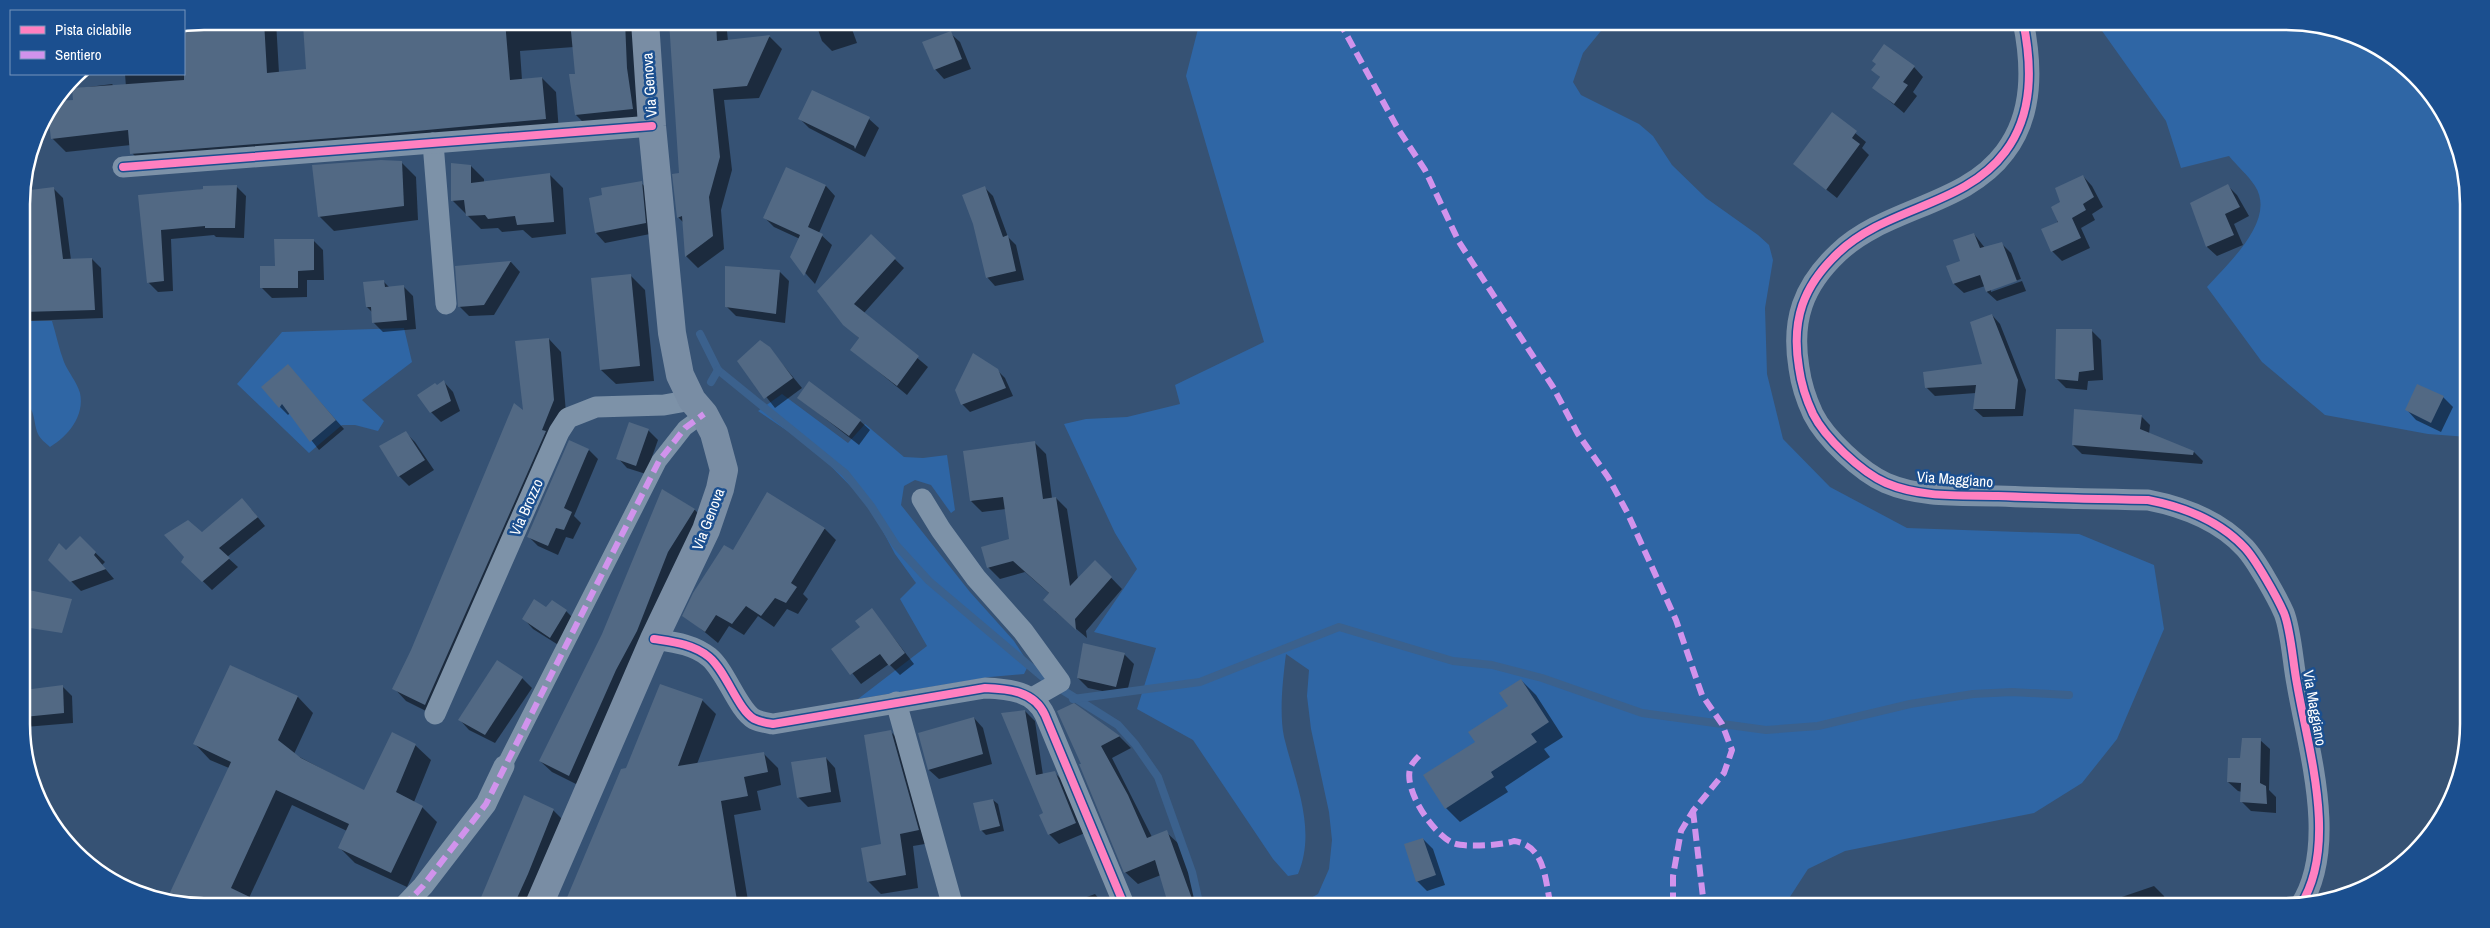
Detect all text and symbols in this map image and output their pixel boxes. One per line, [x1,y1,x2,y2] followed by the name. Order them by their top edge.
[10,10,185,75] legend
[55,19,132,40] text: Pista ciclabile
[55,44,102,65] text: Sentiero
[636,52,662,118] street label: Via Genova
[1916,466,1994,492] street label: Via Maggiano
[504,475,548,539] street label: Via Brozzo
[687,485,729,553] street label: Via Genova
[2298,669,2332,748] street label: Via Maggiano

